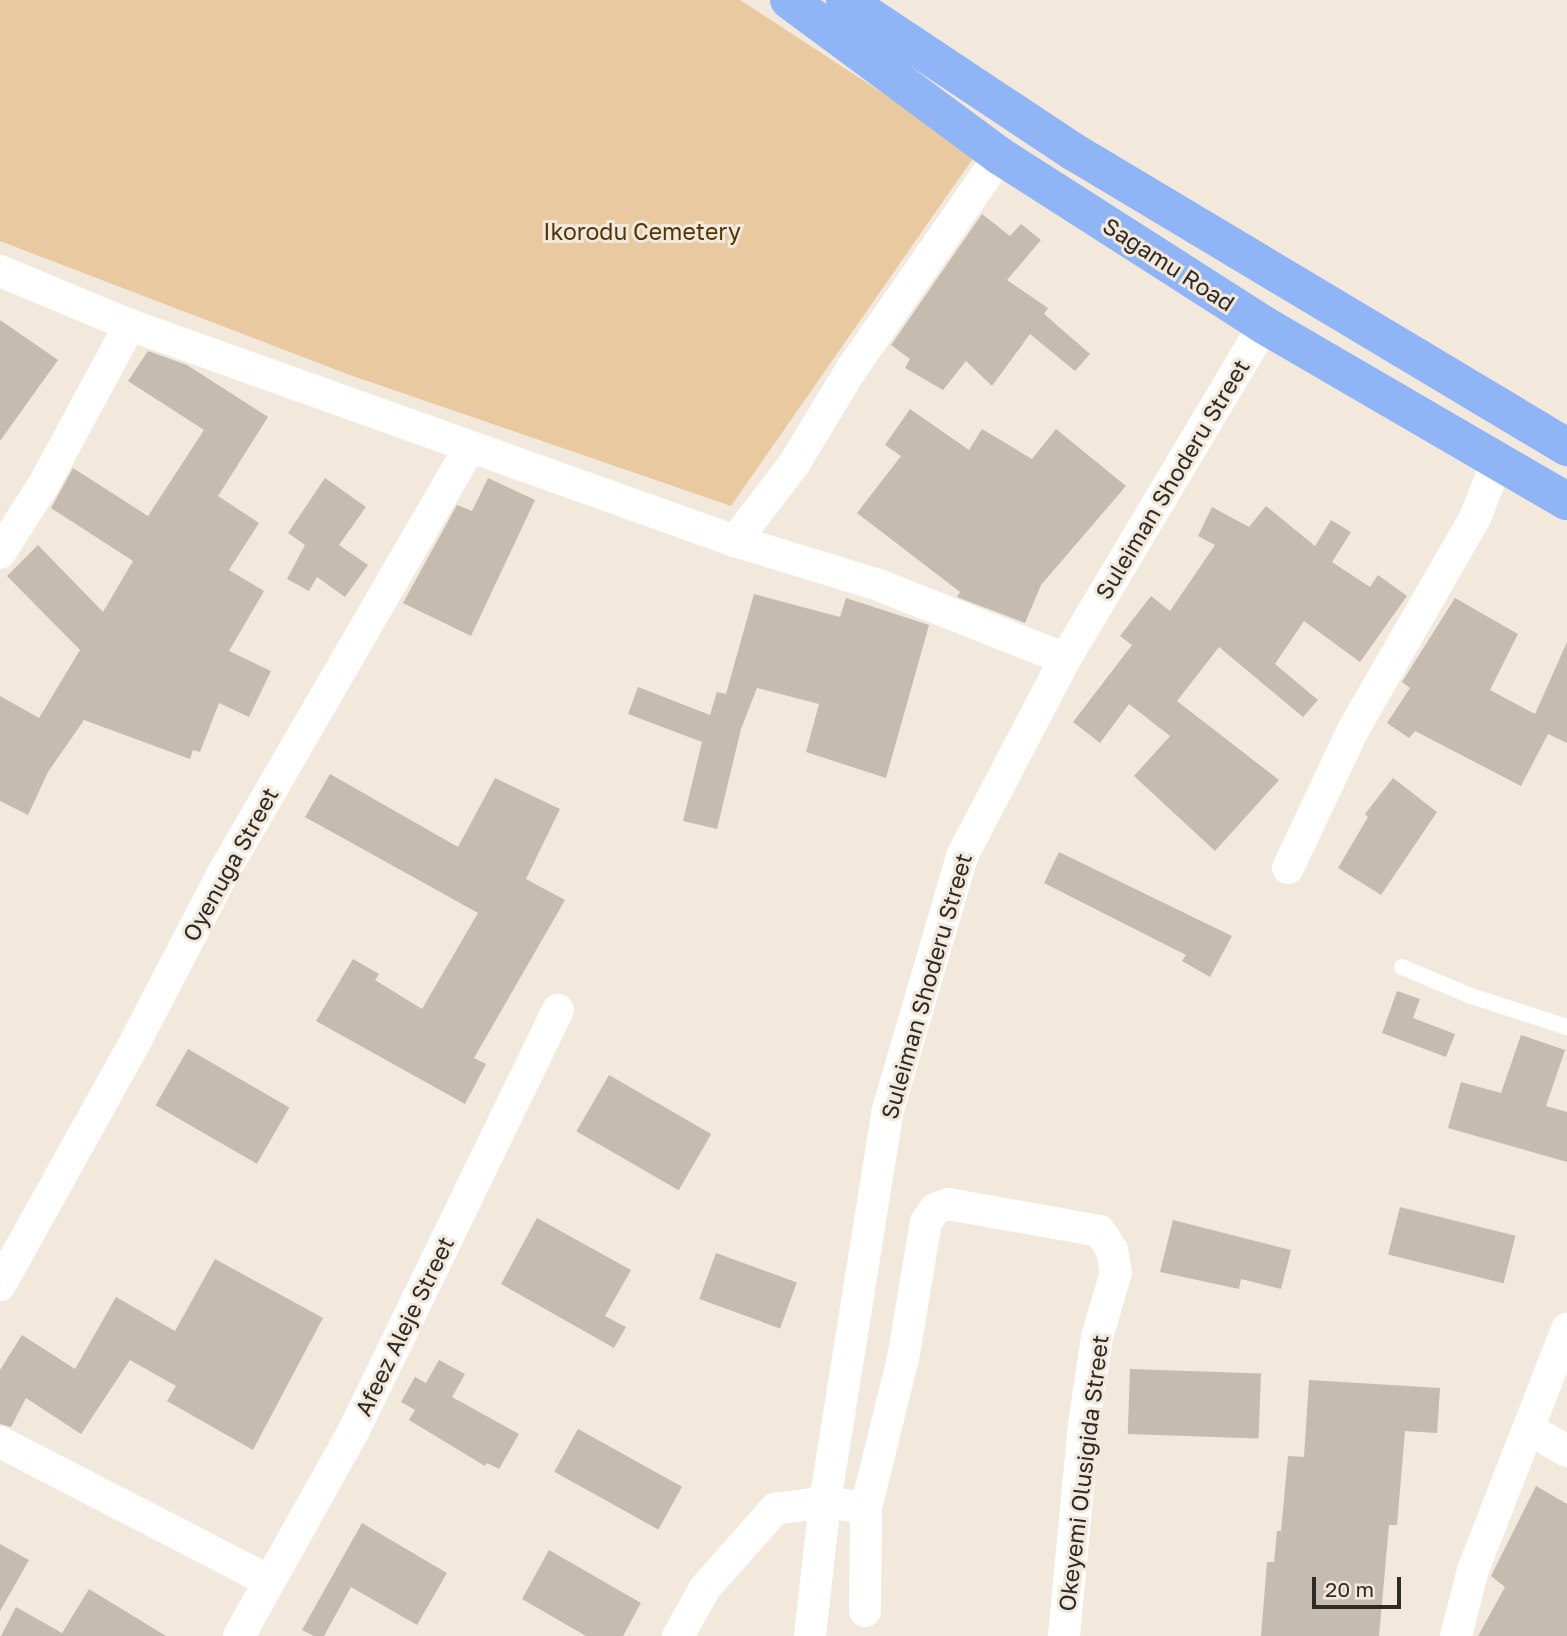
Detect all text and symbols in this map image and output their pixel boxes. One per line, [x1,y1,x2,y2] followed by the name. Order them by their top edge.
[1098,211,1240,317] street label: Sagamu Road
[543,217,741,245] park label: Ikorodu Cemetery
[1089,354,1255,604] street label: Suleiman Shoderu Street
[176,782,284,946] street label: Oyenuga Street
[875,850,977,1122] street label: Suleiman Shoderu Street
[349,1232,459,1420] street label: Afeez Aleje Street
[1052,1333,1114,1613] street label: Okeyemi Olusigida Street
[1315,1562,1404,1606] scale bar
[1325,1576,1374,1602] text: 20 m

